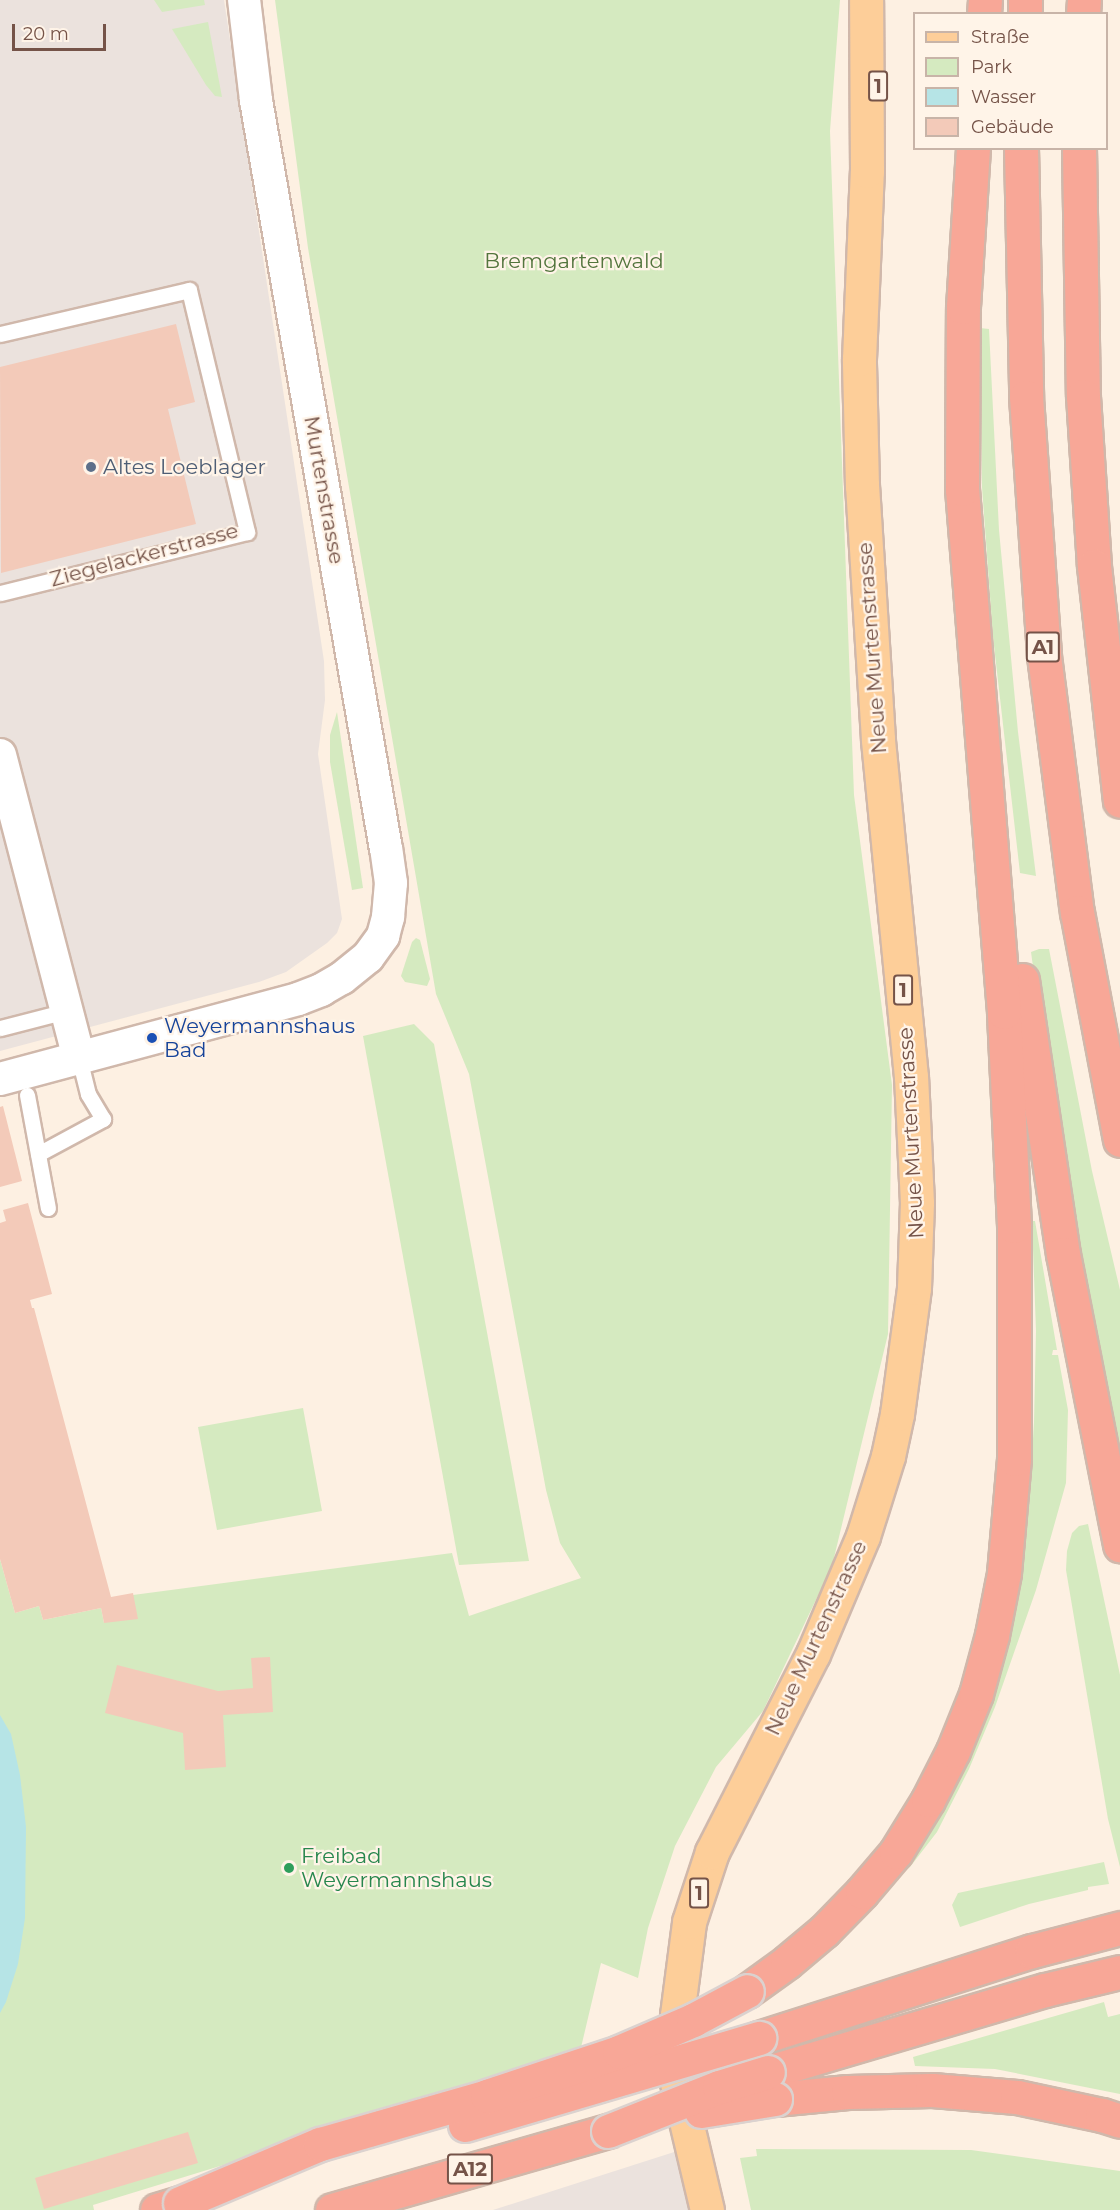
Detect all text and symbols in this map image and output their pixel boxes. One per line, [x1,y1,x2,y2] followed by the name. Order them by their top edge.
[15,12,110,50] scale bar
[913,12,1108,150] legend
[23,23,69,45] text: 20 m
[971,26,1029,48] text: Straße
[971,56,1012,78] text: Park
[868,69,888,103] road number: 1
[971,86,1036,108] text: Wasser
[971,116,1054,138] text: Gebäude
[484,248,664,274] park label: Bremgartenwald
[299,414,349,566] street label: Murtenstrasse
[103,454,266,480] place label: Altes Loeblager
[84,460,98,474] marker: Altes Loeblager
[47,518,241,592] street label: Ziegelackerstrasse
[852,541,892,755] street label: Neue Murtenstrasse
[1025,630,1061,664] road number: A1
[892,973,914,1007] road number: 1
[164,1013,355,1063] place label: Weyermannshaus Bad
[893,1027,929,1239] street label: Neue Murtenstrasse
[145,1031,159,1045] marker: Weyermannshaus Bad
[760,1537,872,1739] street label: Neue Murtenstrasse
[301,1843,492,1893] place label: Freibad Weyermannshaus
[282,1861,296,1875] marker: Freibad Weyermannshaus
[688,1876,710,1910] road number: 1
[446,2152,494,2186] road number: A12

